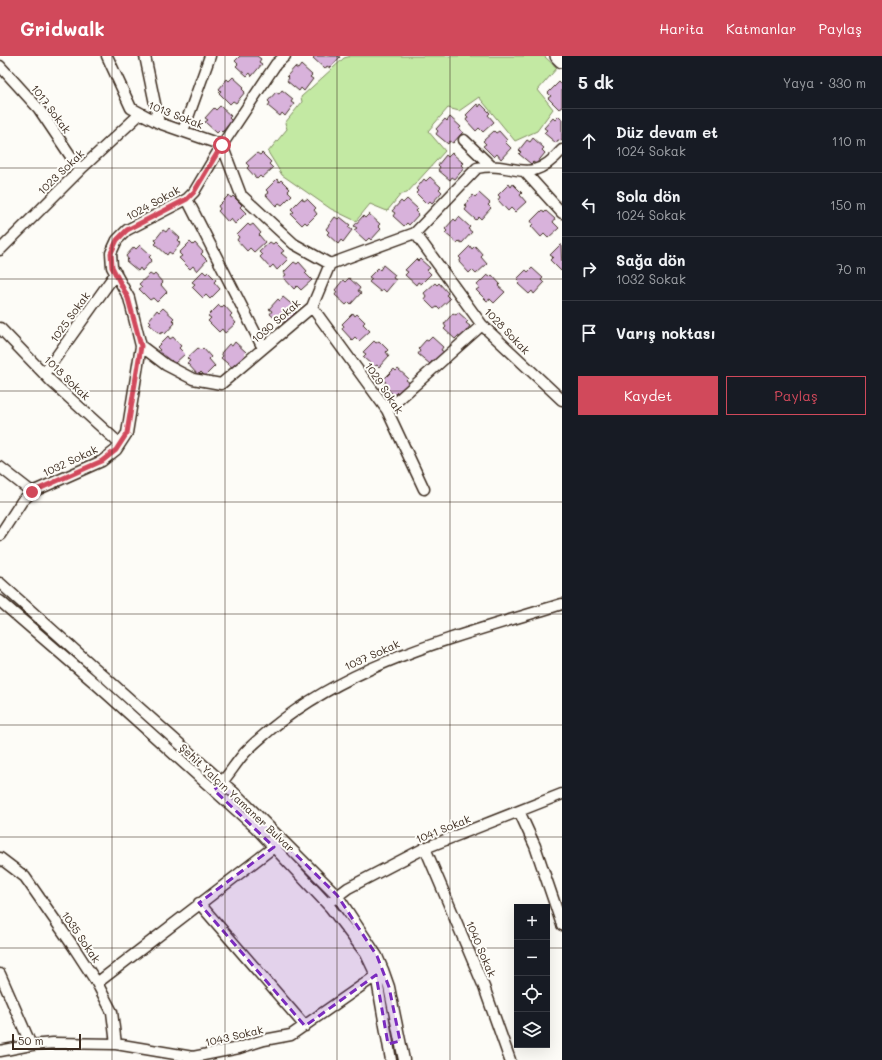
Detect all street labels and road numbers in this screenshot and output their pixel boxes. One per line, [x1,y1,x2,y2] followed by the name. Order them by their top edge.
[28,81,75,136] street label: 1017 Sokak
[146,97,206,132] street label: 1013 Sokak
[34,146,87,198] street label: 1023 Sokak
[123,182,182,223] street label: 1024 Sokak
[46,288,93,345] street label: 1025 Sokak
[248,295,303,346] street label: 1030 Sokak
[481,304,533,357] street label: 1028 Sokak
[41,352,94,403] street label: 1018 Sokak
[362,359,407,417] street label: 1029 Sokak
[40,441,100,480] street label: 1032 Sokak
[342,636,402,673] street label: 1037 Sokak
[176,740,298,855] street label: Şehit Yalçın Yamaner Bulvar
[413,811,473,846] street label: 1041 Sokak
[59,908,104,966] street label: 1035 Sokak
[463,918,500,979] street label: 1040 Sokak
[203,1021,265,1050] street label: 1043 Sokak

